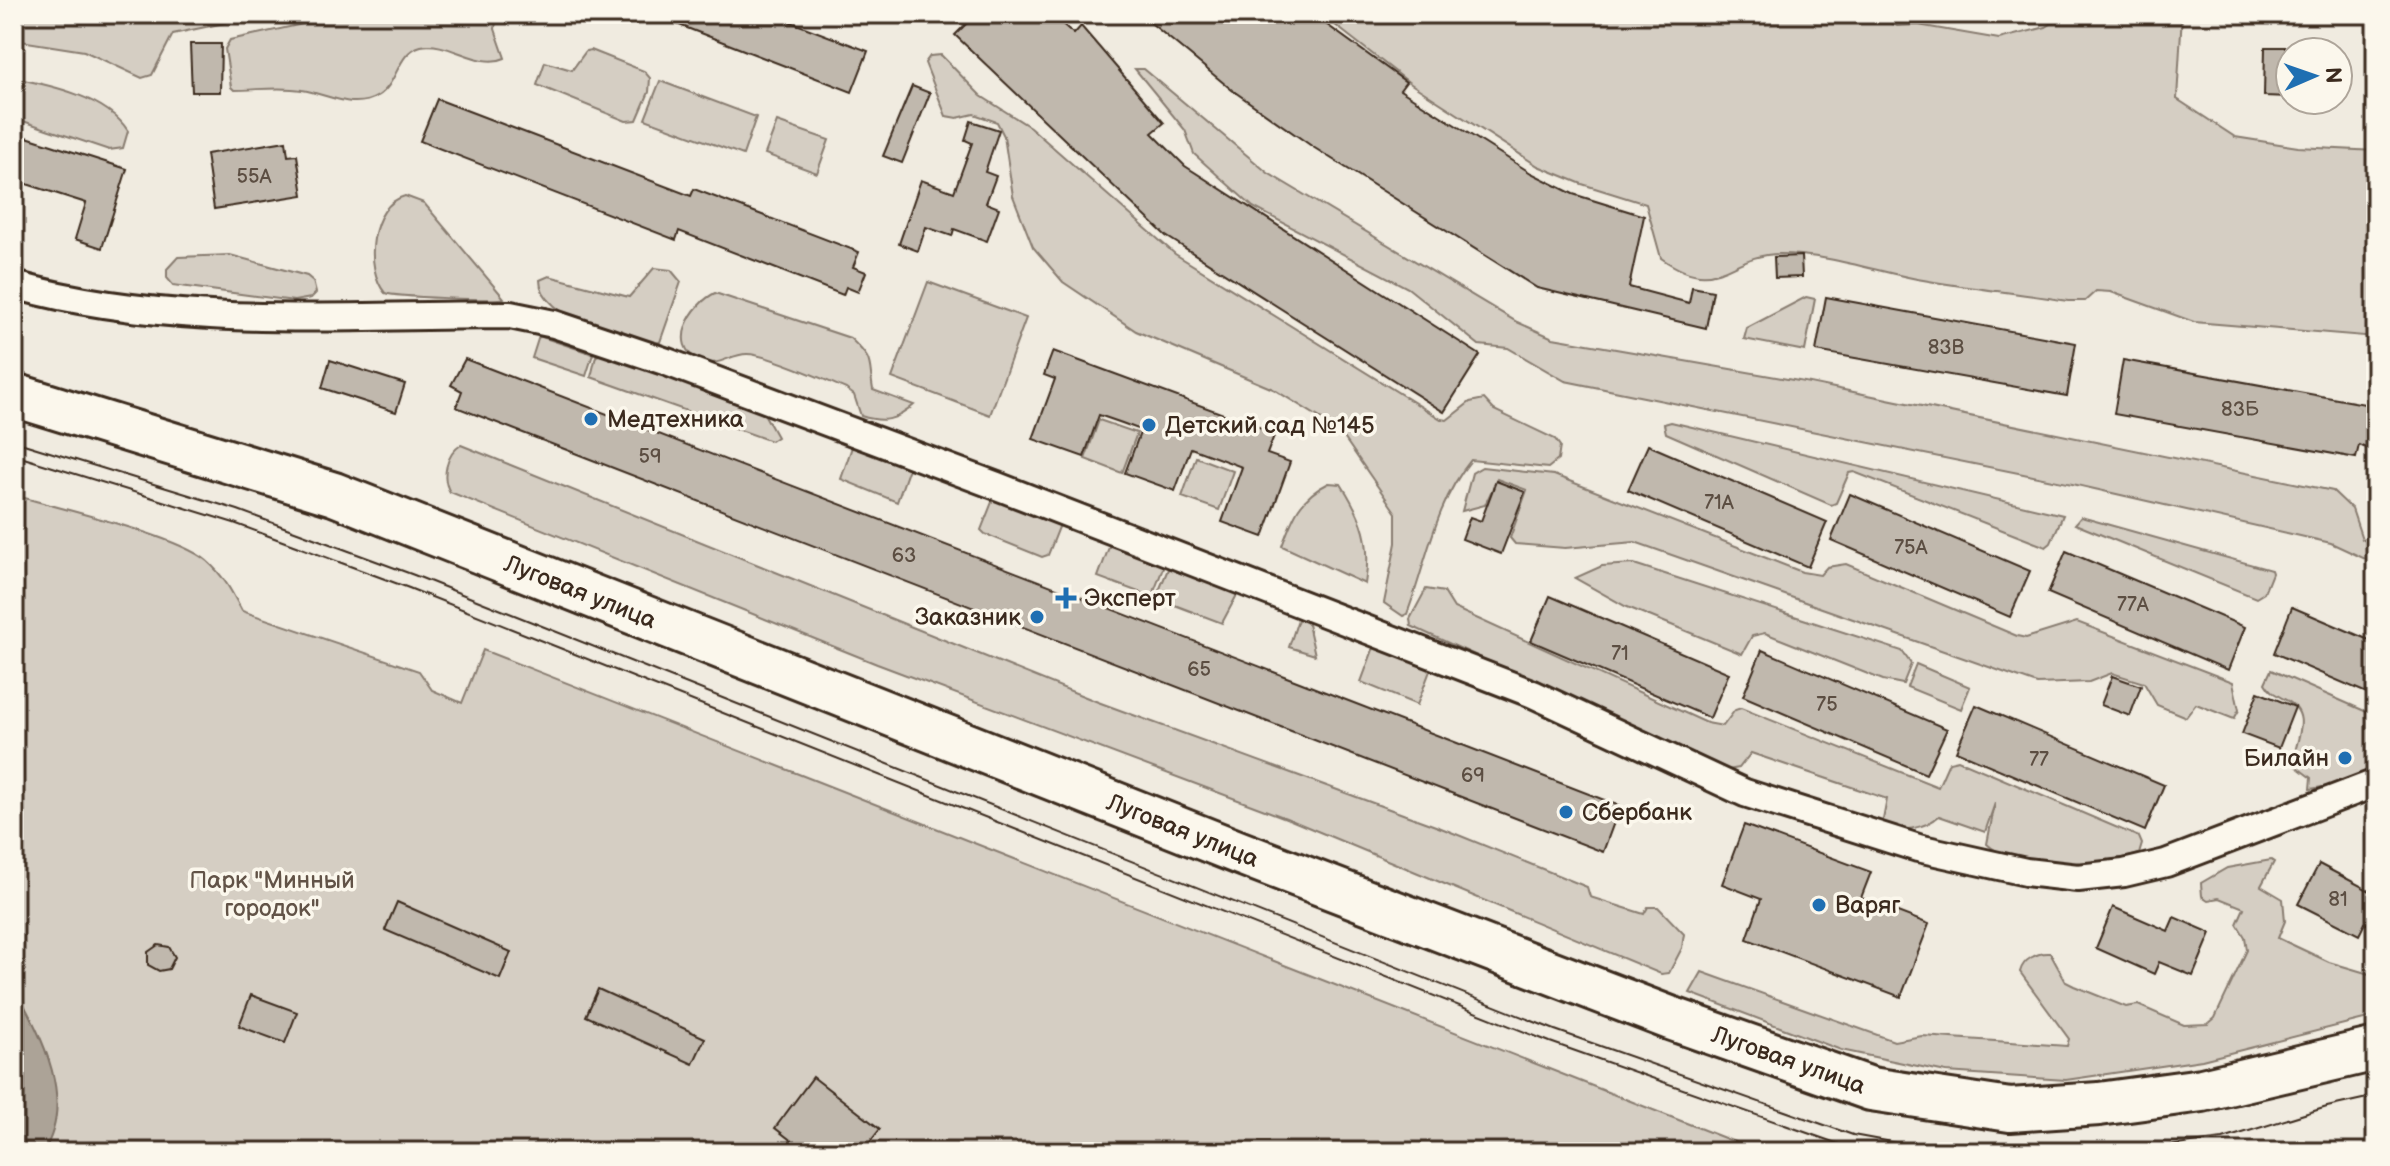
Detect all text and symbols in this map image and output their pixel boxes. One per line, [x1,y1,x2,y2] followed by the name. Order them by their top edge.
[2274,36,2354,116] north arrow
[2319,67,2346,84] text: N
[236,165,272,189] house number: 55А
[1928,336,1965,360] house number: 83В
[2221,398,2259,422] house number: 83Б
[607,405,744,434] place label: Медтехника
[582,410,600,428] marker: Медтехника
[1165,411,1375,440] place label: Детский сад №145
[1140,416,1158,434] marker: Детский сад №145
[638,445,662,469] house number: 59
[1704,491,1735,515] house number: 71А
[1894,536,1929,560] house number: 75А
[892,544,916,568] house number: 63
[499,549,660,635] street label: Луговая улица
[1084,584,1176,613] place label: Эксперт
[1055,587,1077,609] marker: Эксперт
[2117,593,2150,617] house number: 77А
[915,603,1021,632] place label: Заказник
[1028,608,1046,626] marker: Заказник
[1611,642,1629,666] house number: 71
[1187,658,1211,682] house number: 65
[1816,693,1838,717] house number: 75
[2244,744,2329,773] place label: Билайн
[2029,748,2049,772] house number: 77
[2336,749,2354,767] marker: Билайн
[1461,764,1485,788] house number: 69
[1102,787,1263,874] street label: Луговая улица
[1582,798,1692,827] place label: Сбербанк
[1557,803,1575,821] marker: Сбербанк
[189,866,355,923] park label: Парк "Минный городок"
[2328,888,2348,912] house number: 81
[1835,891,1901,920] place label: Варяг
[1810,896,1828,914] marker: Варяг
[1707,1020,1869,1101] street label: Луговая улица

